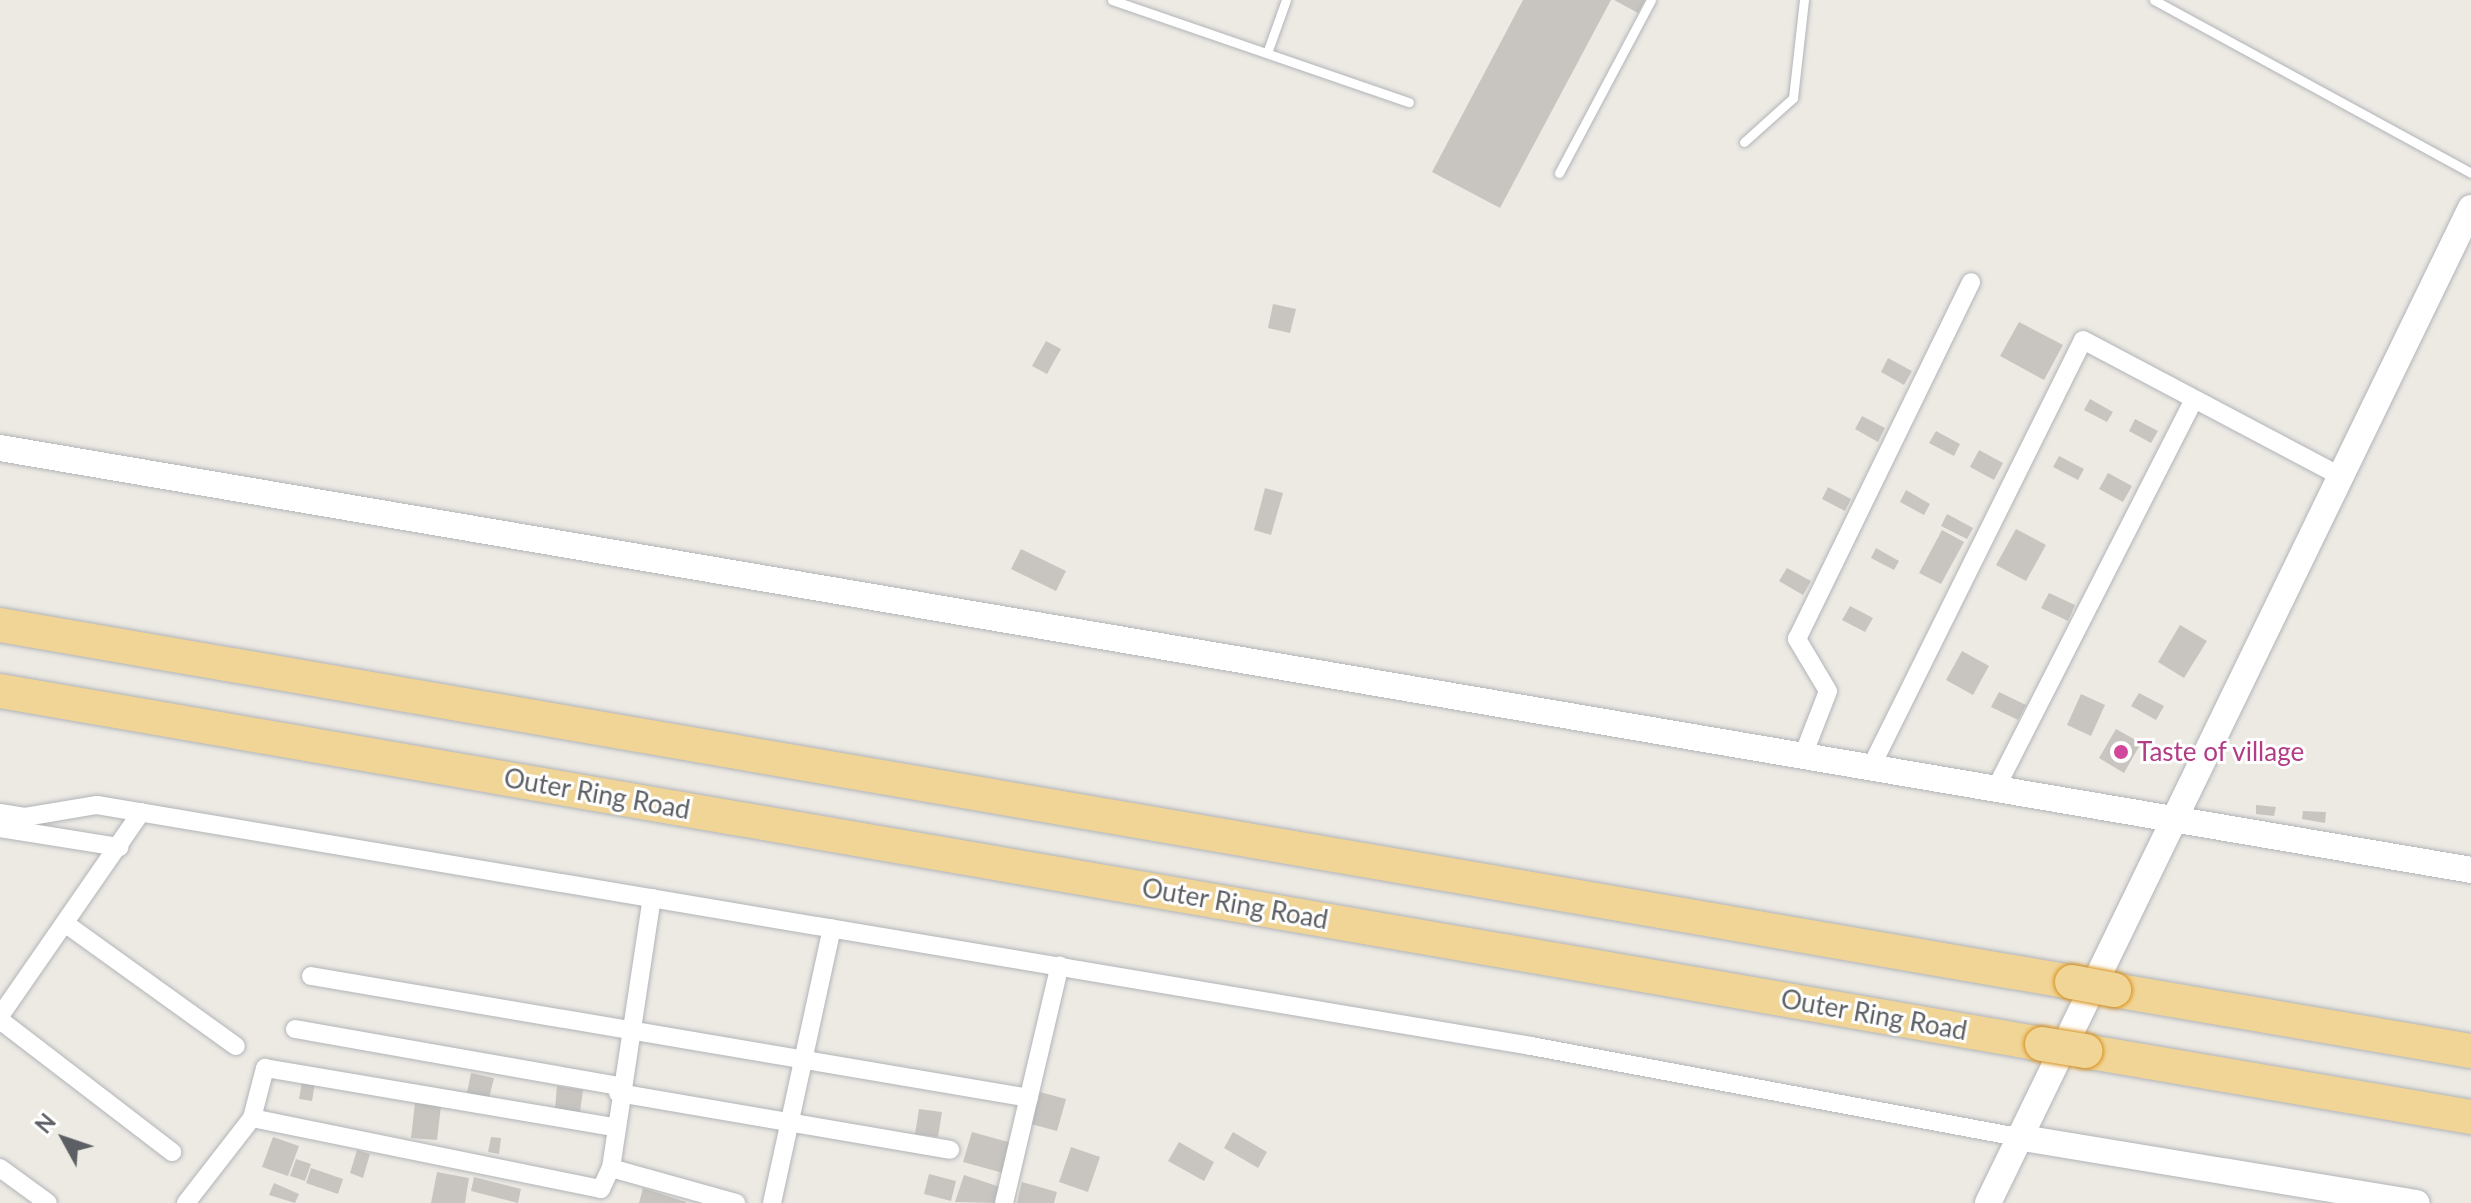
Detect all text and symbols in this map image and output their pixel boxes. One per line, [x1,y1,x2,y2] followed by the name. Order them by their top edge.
[2137,736,2305,768] place label: Taste of village
[2112,743,2130,761] marker: Taste of village
[501,762,693,826] street label: Outer Ring Road
[1139,872,1331,936] street label: Outer Ring Road
[1778,983,1970,1047] street label: Outer Ring Road
[24,1099,104,1179] north arrow
[29,1108,61,1138] text: N

